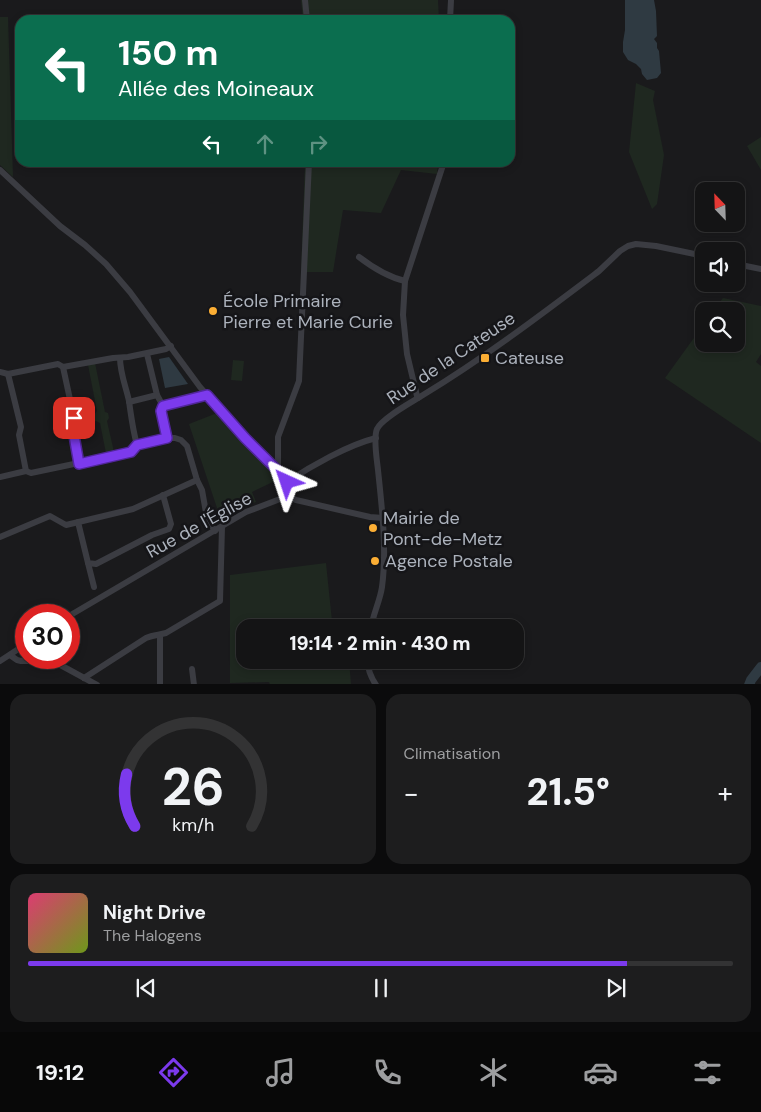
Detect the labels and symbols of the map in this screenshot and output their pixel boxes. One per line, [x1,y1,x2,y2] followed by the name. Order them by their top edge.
[695,182,745,232] north arrow
[223,289,393,334] place label: École Primaire Pierre et Marie Curie
[207,305,219,317] marker: École Primaire Pierre et Marie Curie
[382,306,520,410] street label: Rue de la Cateuse
[495,346,564,370] place label: Cateuse
[479,352,491,364] marker: Cateuse
[53,397,95,439] pin
[260,455,312,507] position arrow
[142,486,256,564] street label: Rue de l'Église
[383,506,502,551] place label: Mairie de Pont-de-Metz
[367,522,379,534] marker: Mairie de Pont-de-Metz
[385,549,513,573] place label: Agence Postale
[369,555,381,567] marker: Agence Postale
[15,604,80,669] speed limit sign: 30

